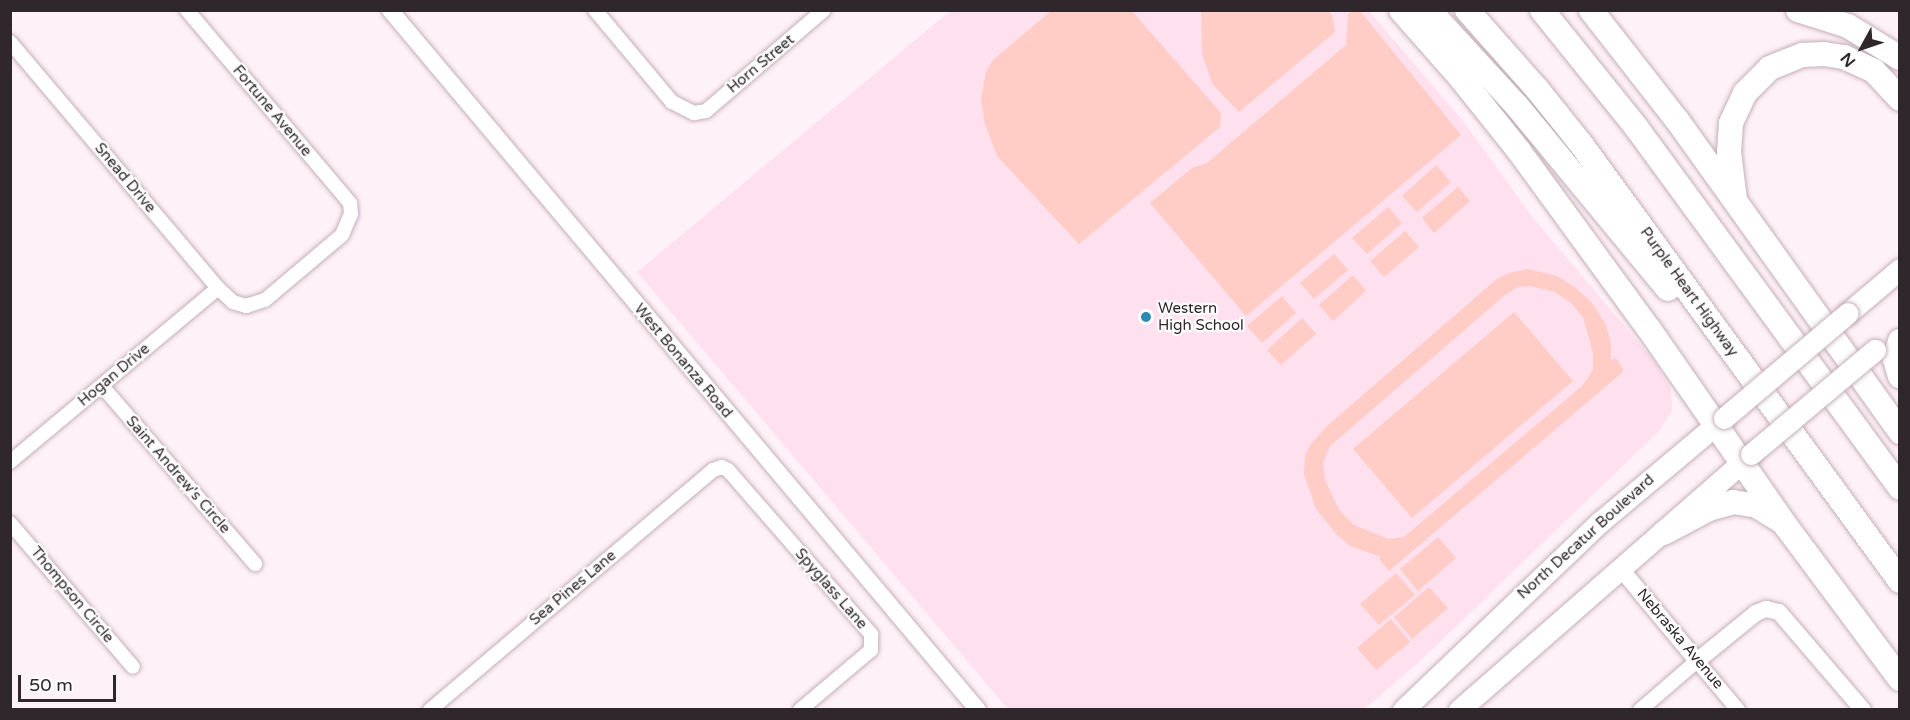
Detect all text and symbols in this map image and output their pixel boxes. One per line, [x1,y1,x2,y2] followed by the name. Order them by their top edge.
[1832,18,1892,78] north arrow
[724,31,798,97] street label: Horn Street
[1836,48,1860,71] text: N
[229,62,315,160] street label: Fortune Avenue
[91,139,159,217] street label: Snead Drive
[1636,224,1742,360] street label: Purple Heart Highway
[1158,299,1244,334] place label: Western High School
[630,300,736,422] street label: West Bonanza Road
[1139,310,1153,324] marker: Western High School
[74,340,154,410] street label: Hogan Drive
[122,413,234,537] street label: Saint Andrew's Circle
[1514,471,1658,603] street label: North Decatur Boulevard
[27,543,117,647] street label: Thompson Circle
[791,545,871,633] street label: Spyglass Lane
[526,547,620,629] street label: Sea Pines Lane
[1633,585,1727,693] street label: Nebraska Avenue
[21,663,118,701] scale bar
[29,674,73,696] text: 50 m

